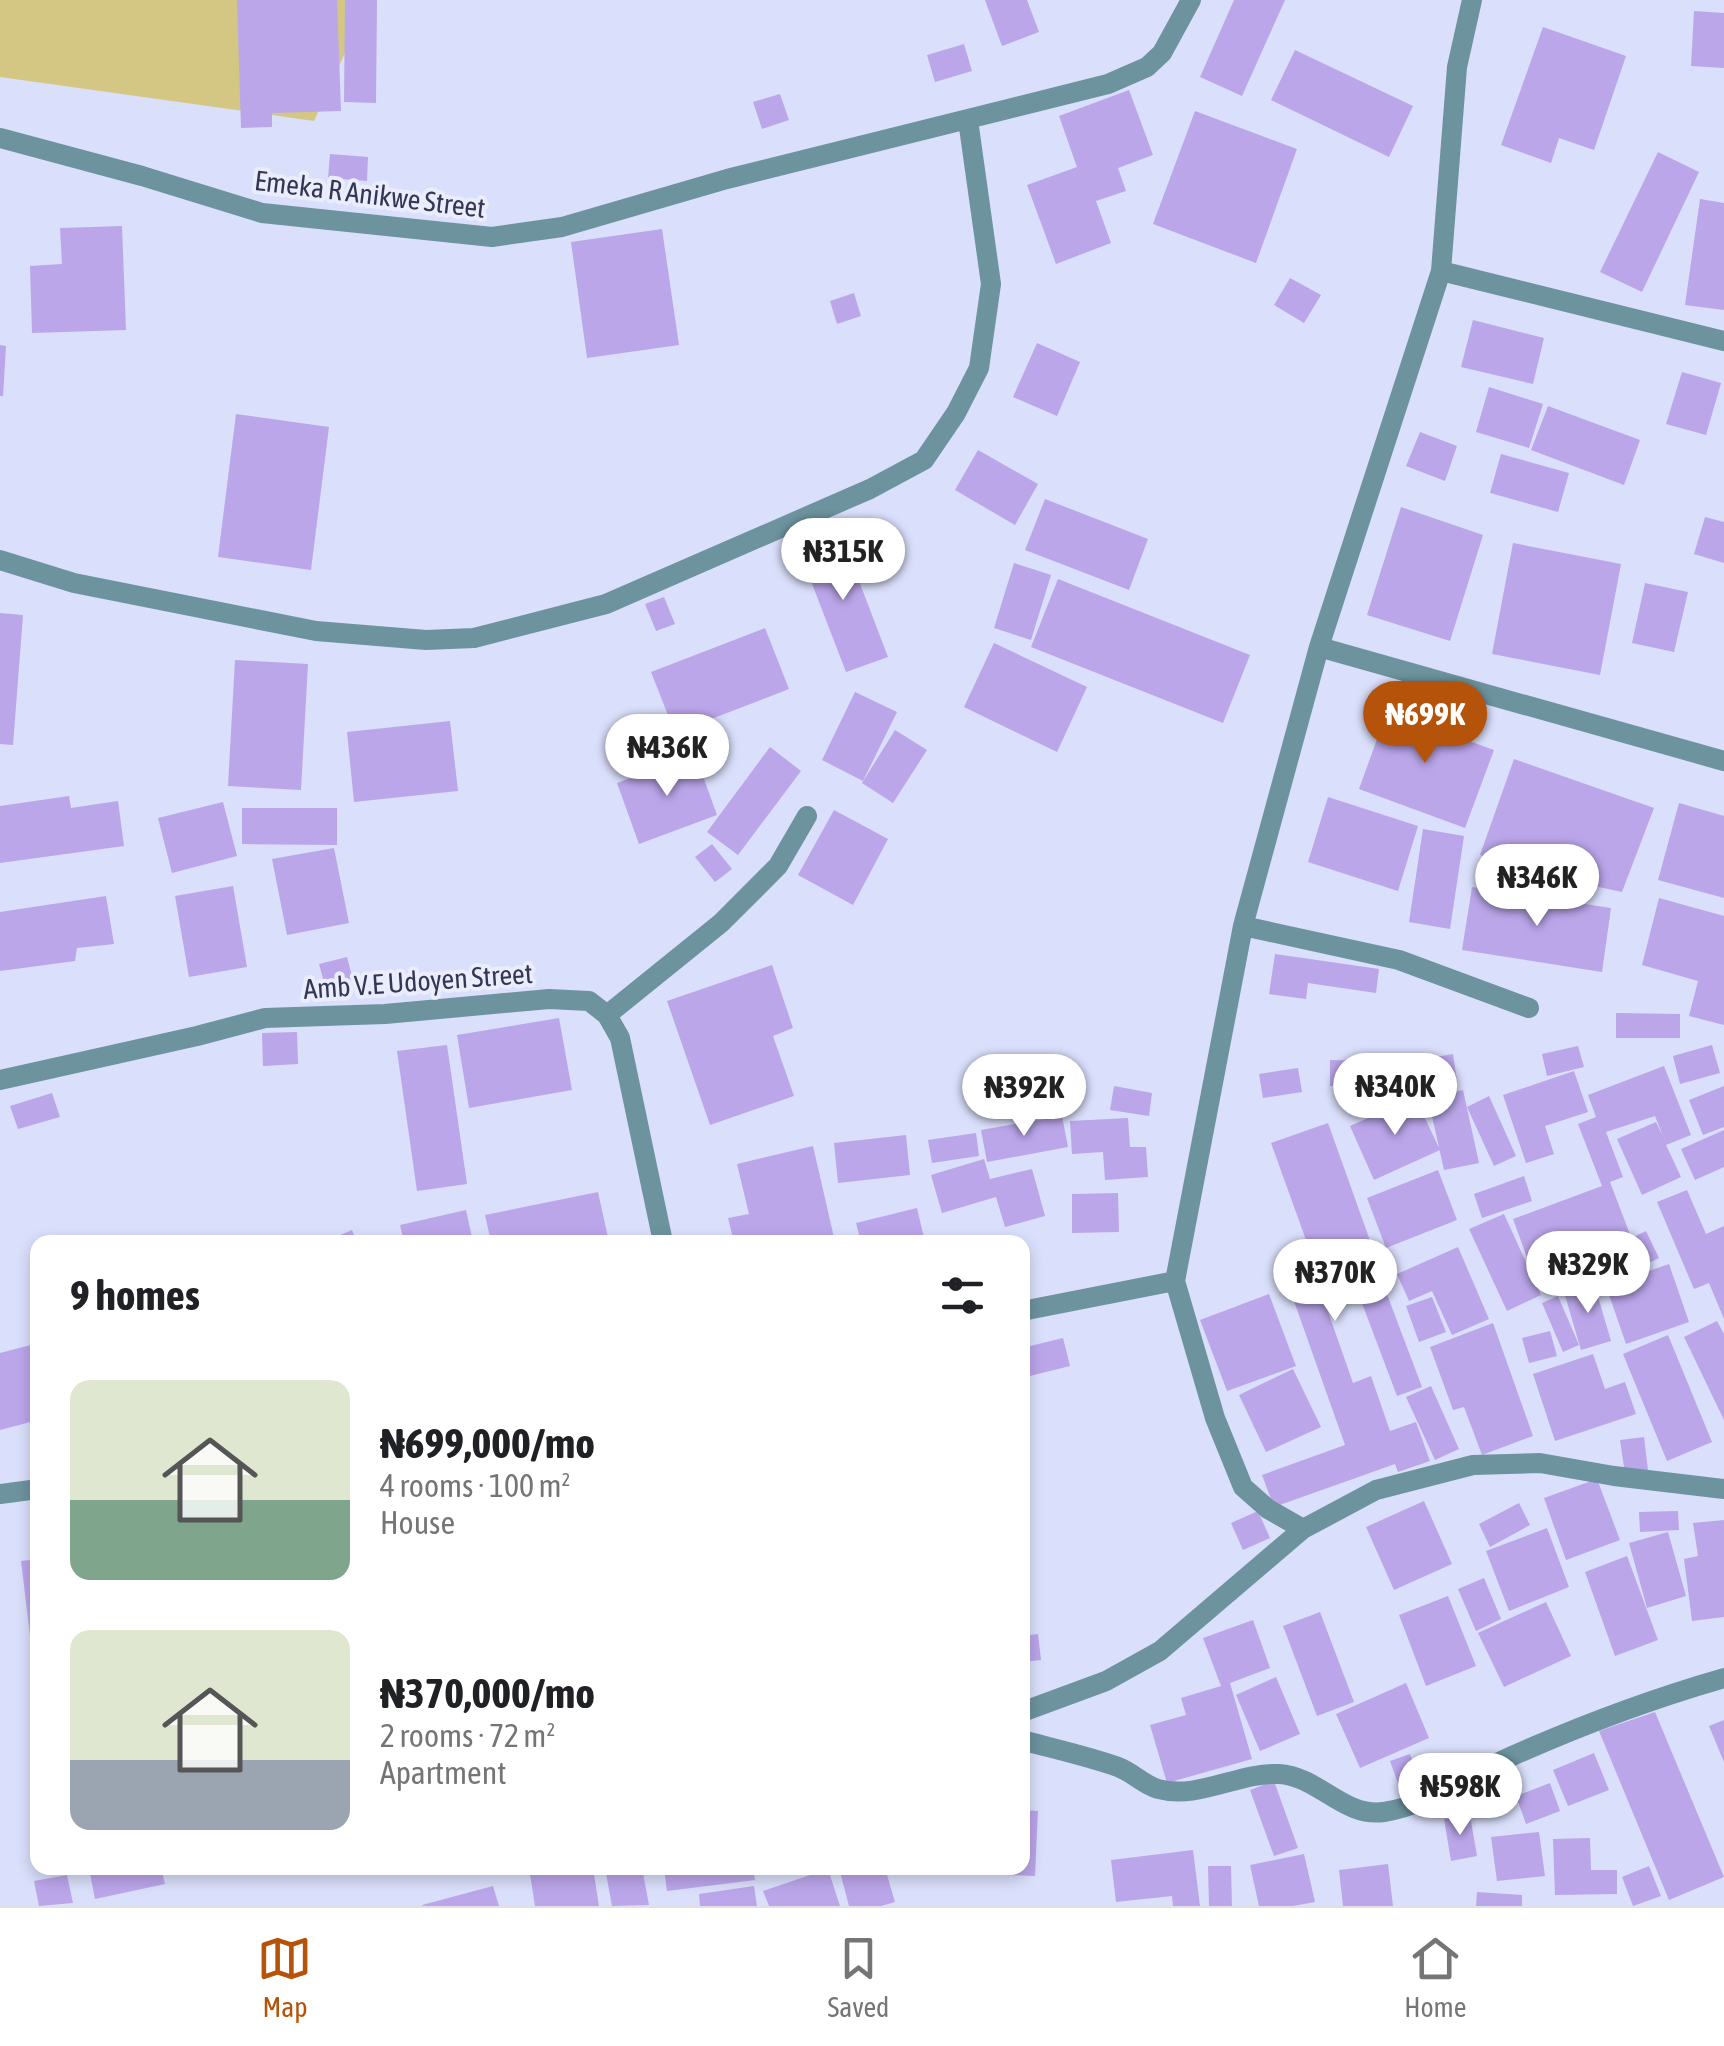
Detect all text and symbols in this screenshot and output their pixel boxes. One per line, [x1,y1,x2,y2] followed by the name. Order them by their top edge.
[253,164,487,224] street label: Emeka R Anikwe Street
[773,518,913,603] pin: ₦315K
[803,532,883,569] text: ₦315K
[1355,681,1495,766] pin: ₦699K
[1385,695,1465,732] text: ₦699K
[597,714,737,799] pin: ₦436K
[627,728,707,765] text: ₦436K
[1467,844,1607,929] pin: ₦346K
[1497,858,1577,895] text: ₦346K
[302,957,534,1005] street label: Amb V.E Udoyen Street
[1325,1053,1465,1138] pin: ₦340K
[954,1054,1094,1139] pin: ₦392K
[1355,1067,1435,1104] text: ₦340K
[984,1068,1064,1105] text: ₦392K
[1518,1231,1658,1316] pin: ₦329K
[1265,1239,1405,1324] pin: ₦370K
[1548,1245,1628,1282] text: ₦329K
[1295,1253,1375,1290] text: ₦370K
[935,1268,990,1323] icon: filters
[70,1271,200,1319] text: 9 homes
[380,1419,595,1467] text: ₦699,000/mo
[150,1420,270,1540] icon: home
[380,1467,570,1504] text: 4 rooms · 100 m²
[380,1504,455,1541] text: House
[380,1669,595,1717] text: ₦370,000/mo
[150,1670,270,1790] icon: home
[380,1717,555,1754] text: 2 rooms · 72 m²
[1390,1753,1530,1838] pin: ₦598K
[380,1754,506,1791] text: Apartment
[1420,1767,1500,1804] text: ₦598K
[257,1931,312,2023] tab: Map
[827,1931,889,2023] tab: Saved
[1404,1931,1467,2023] tab: Home

